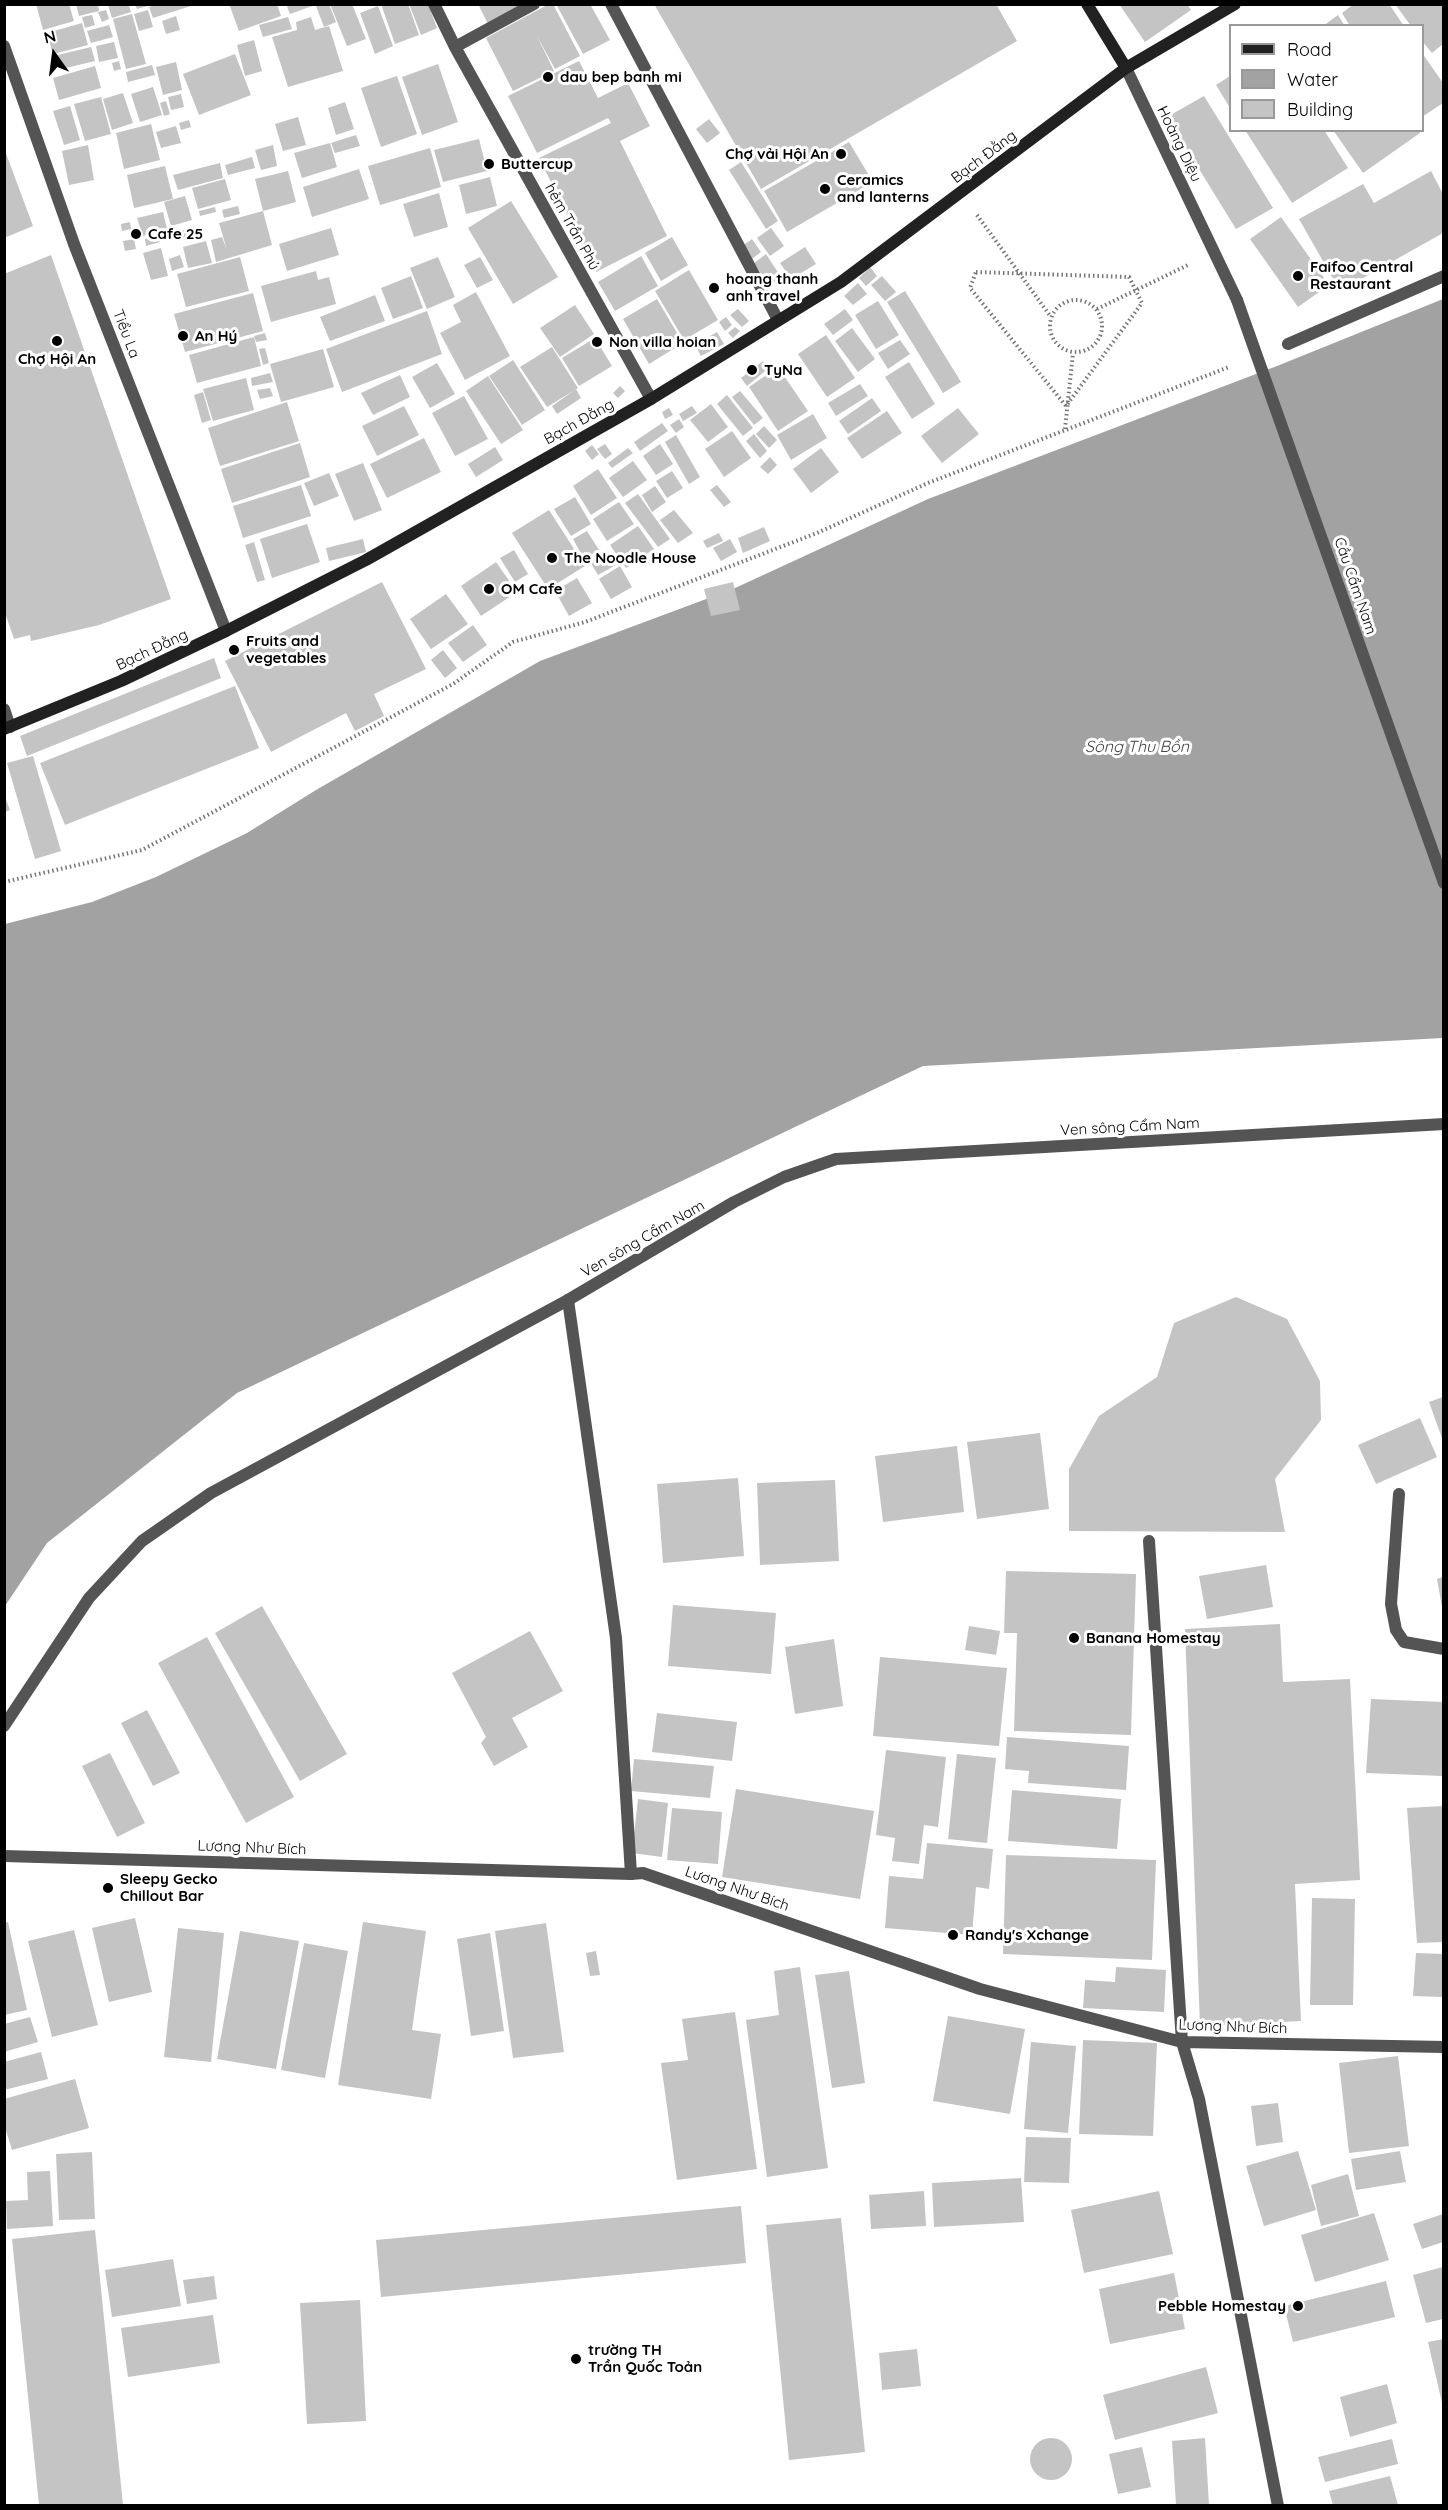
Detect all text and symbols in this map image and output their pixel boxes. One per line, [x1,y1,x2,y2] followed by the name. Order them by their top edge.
[24,24,84,84] north arrow
[1229,24,1424,132] legend
[42,25,58,48] text: N
[1287,38,1332,61] text: Road
[560,68,682,86] place label: dau bep banh mi
[1287,68,1338,91] text: Water
[541,70,555,84] marker: dau bep banh mi
[1287,98,1353,121] text: Building
[1153,103,1205,185] street label: Hoàng Diệu
[948,127,1020,187] street label: Bạch Đằng
[725,145,829,163] place label: Chợ vải Hội An
[834,147,848,161] marker: Chợ vải Hội An
[501,155,573,173] place label: Buttercup
[482,157,496,171] marker: Buttercup
[837,171,929,206] place label: Ceramics and lanterns
[541,180,603,274] street label: hẻm Trần Phú
[818,182,832,196] marker: Ceramics and lanterns
[148,225,203,243] place label: Cafe 25
[129,227,143,241] marker: Cafe 25
[1310,258,1413,293] place label: Faifoo Central Restaurant
[1291,269,1305,283] marker: Faifoo Central Restaurant
[726,270,818,305] place label: hoang thanh anh travel
[707,281,721,295] marker: hoang thanh anh travel
[109,307,143,361] street label: Tiểu La
[195,327,237,345] place label: An Hý
[176,329,190,343] marker: An Hý
[609,333,716,351] place label: Non villa hoian
[50,334,64,348] marker: Chợ Hội An
[590,335,604,349] marker: Non villa hoian
[18,350,96,368] place label: Chợ Hội An
[764,361,802,379] place label: TyNa
[745,363,759,377] marker: TyNa
[541,395,617,449] street label: Bạch Đằng
[1330,535,1380,637] street label: Cầu Cẩm Nam
[564,549,696,567] place label: The Noodle House
[545,551,559,565] marker: The Noodle House
[501,580,563,598] place label: OM Cafe
[482,582,496,596] marker: OM Cafe
[113,626,191,674] street label: Bạch Đằng
[246,632,326,667] place label: Fruits and vegetables
[227,643,241,657] marker: Fruits and vegetables
[1085,737,1189,757] water label: Sông Thu Bồn
[1060,1114,1200,1140] street label: Ven sông Cẩm Nam
[578,1196,708,1282] street label: Ven sông Cẩm Nam
[1086,1629,1221,1647] place label: Banana Homestay
[1067,1631,1081,1645] marker: Banana Homestay
[197,1837,307,1859] street label: Lương Như Bích
[683,1863,791,1915] street label: Lương Như Bích
[120,1870,218,1905] place label: Sleepy Gecko Chillout Bar
[101,1881,115,1895] marker: Sleepy Gecko Chillout Bar
[965,1926,1089,1944] place label: Randy's Xchange
[946,1928,960,1942] marker: Randy's Xchange
[1178,2016,1288,2038] street label: Lương Như Bích
[1158,2297,1286,2315] place label: Pebble Homestay
[1291,2299,1305,2313] marker: Pebble Homestay
[588,2341,702,2376] place label: trường TH Trần Quốc Toản
[569,2352,583,2366] marker: trường TH Trần Quốc Toản

